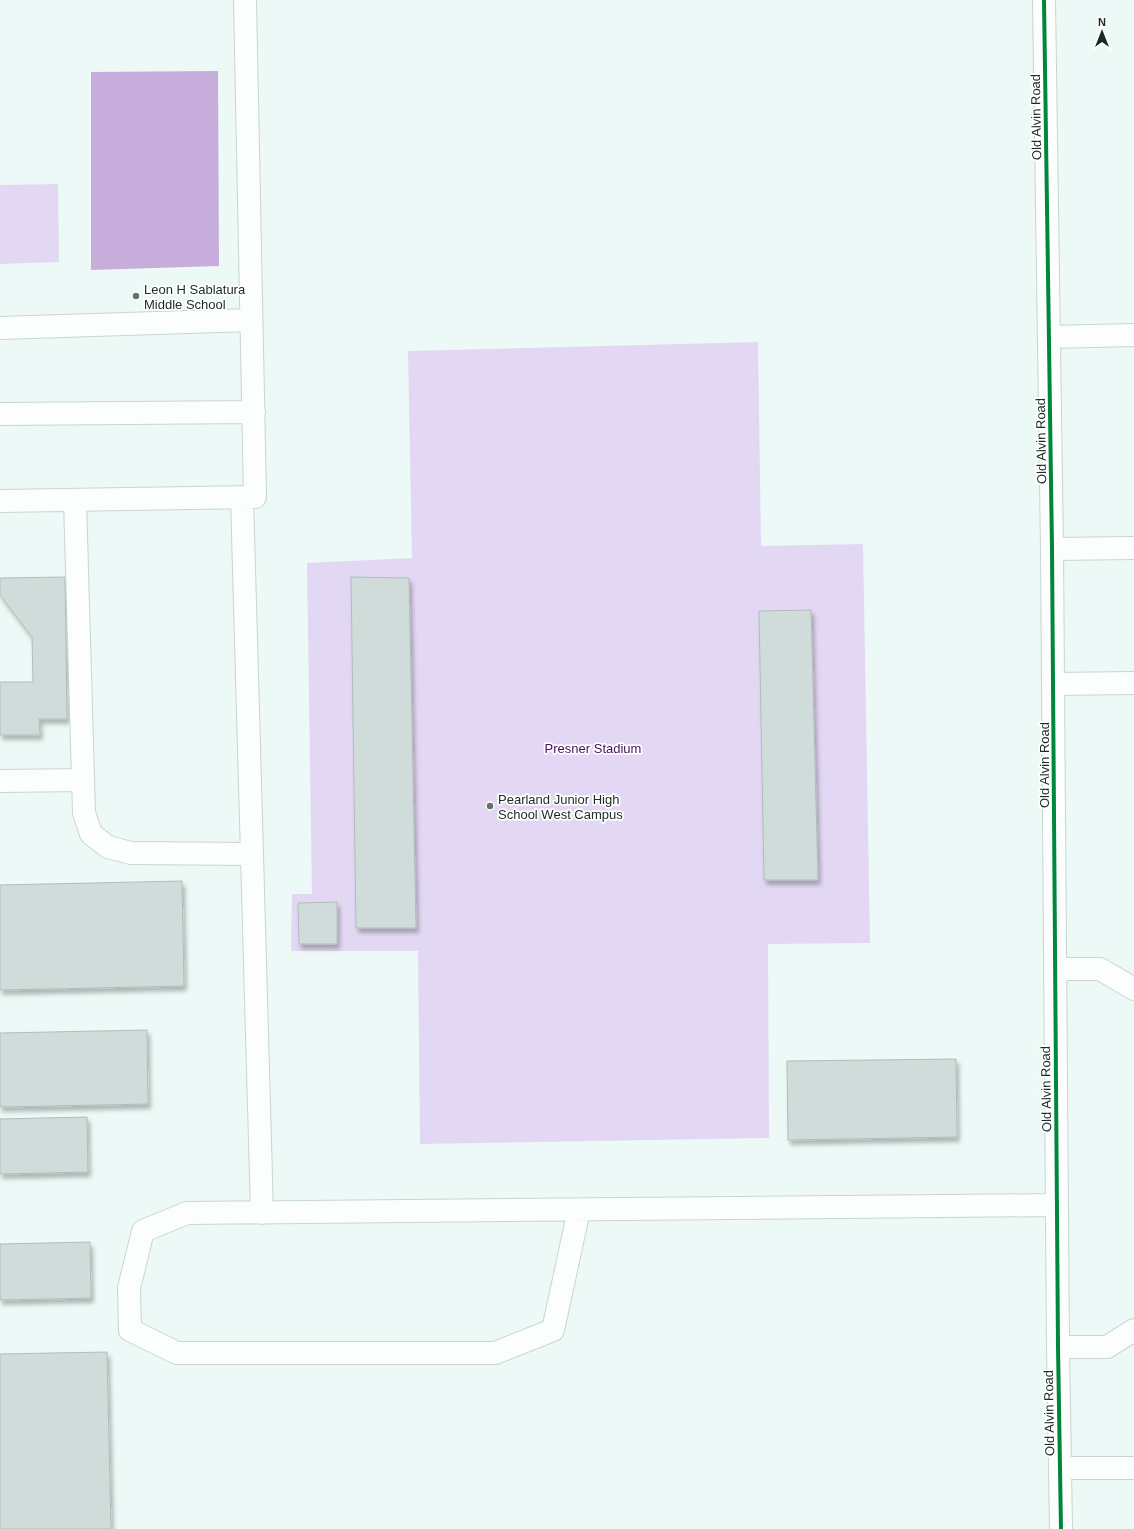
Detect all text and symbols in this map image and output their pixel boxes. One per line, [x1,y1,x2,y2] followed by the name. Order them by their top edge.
[1082,12,1122,52] north arrow
[1098,16,1106,28] text: N
[1028,74,1044,160] street label: Old Alvin Road
[144,282,246,312] place label: Leon H Sablatura Middle School
[131,291,141,301] marker: Leon H Sablatura Middle School
[1033,398,1049,484] street label: Old Alvin Road
[1037,722,1052,808] street label: Old Alvin Road
[545,741,641,756] park label: Presner Stadium
[498,792,623,822] place label: Pearland Junior High School West Campus
[485,801,495,811] marker: Pearland Junior High School West Campus
[1038,1046,1054,1132] street label: Old Alvin Road
[1041,1370,1057,1456] street label: Old Alvin Road

